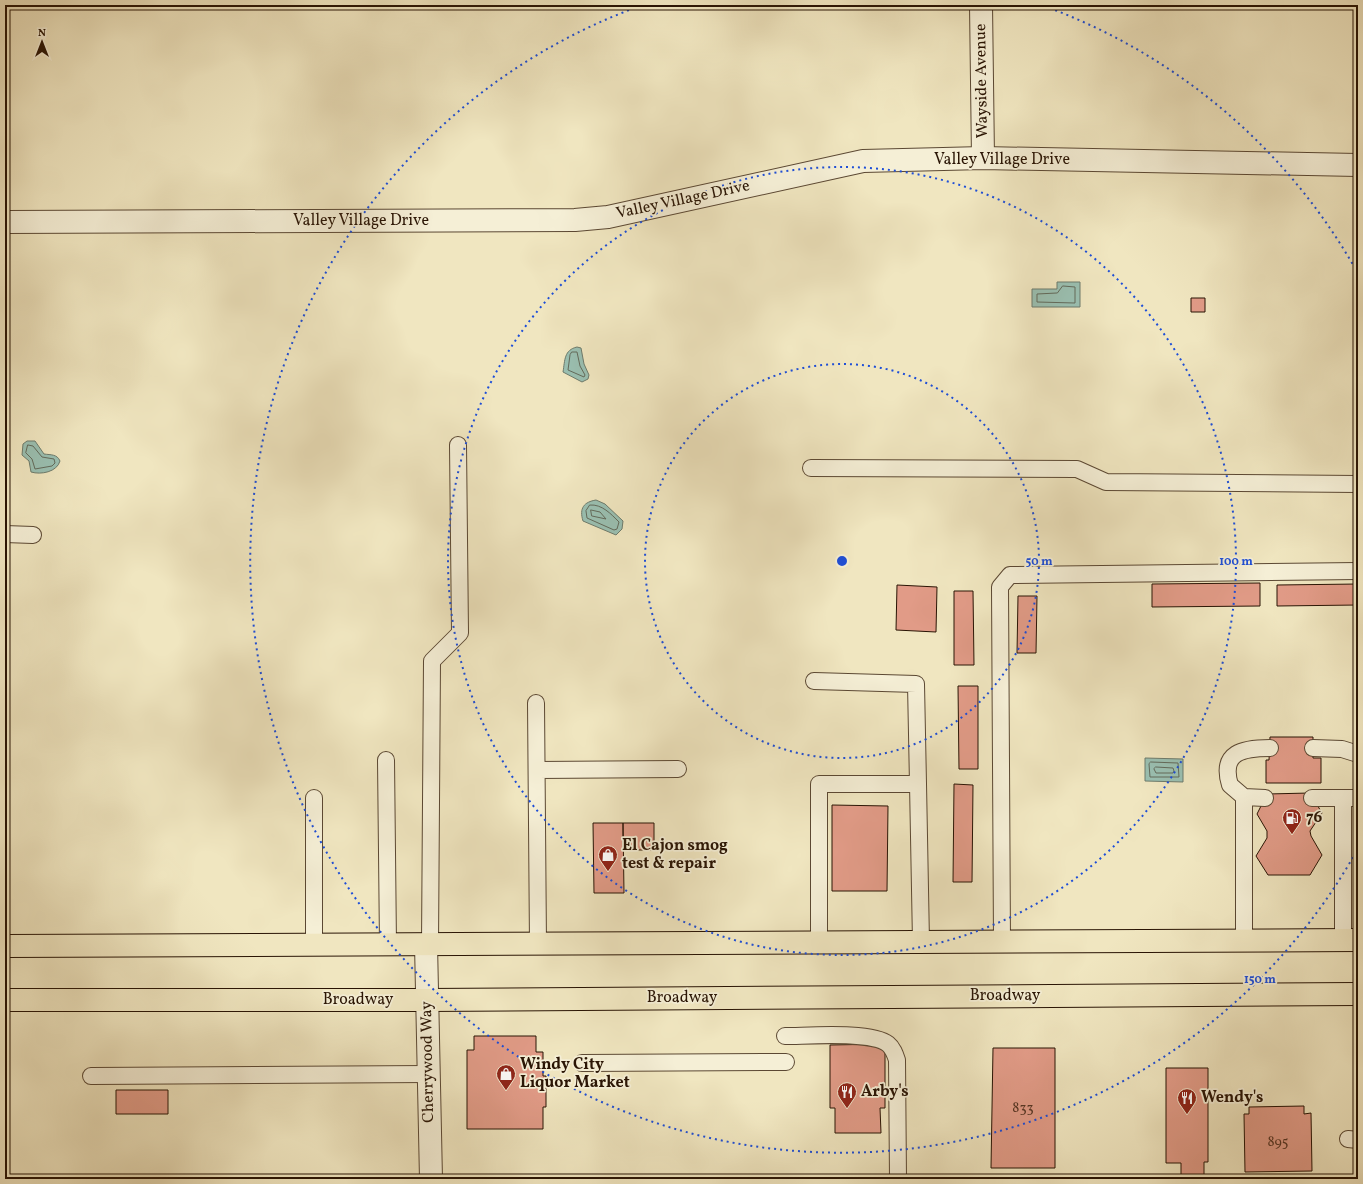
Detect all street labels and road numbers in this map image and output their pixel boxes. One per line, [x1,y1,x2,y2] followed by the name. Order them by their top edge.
[970,23,994,139] street label: Wayside Avenue
[934,149,1070,171] street label: Valley Village Drive
[614,175,752,225] street label: Valley Village Drive
[293,210,429,232] street label: Valley Village Drive
[970,985,1041,1007] street label: Broadway
[647,987,718,1009] street label: Broadway
[323,989,394,1011] street label: Broadway
[416,1001,440,1123] street label: Cherrywood Way

